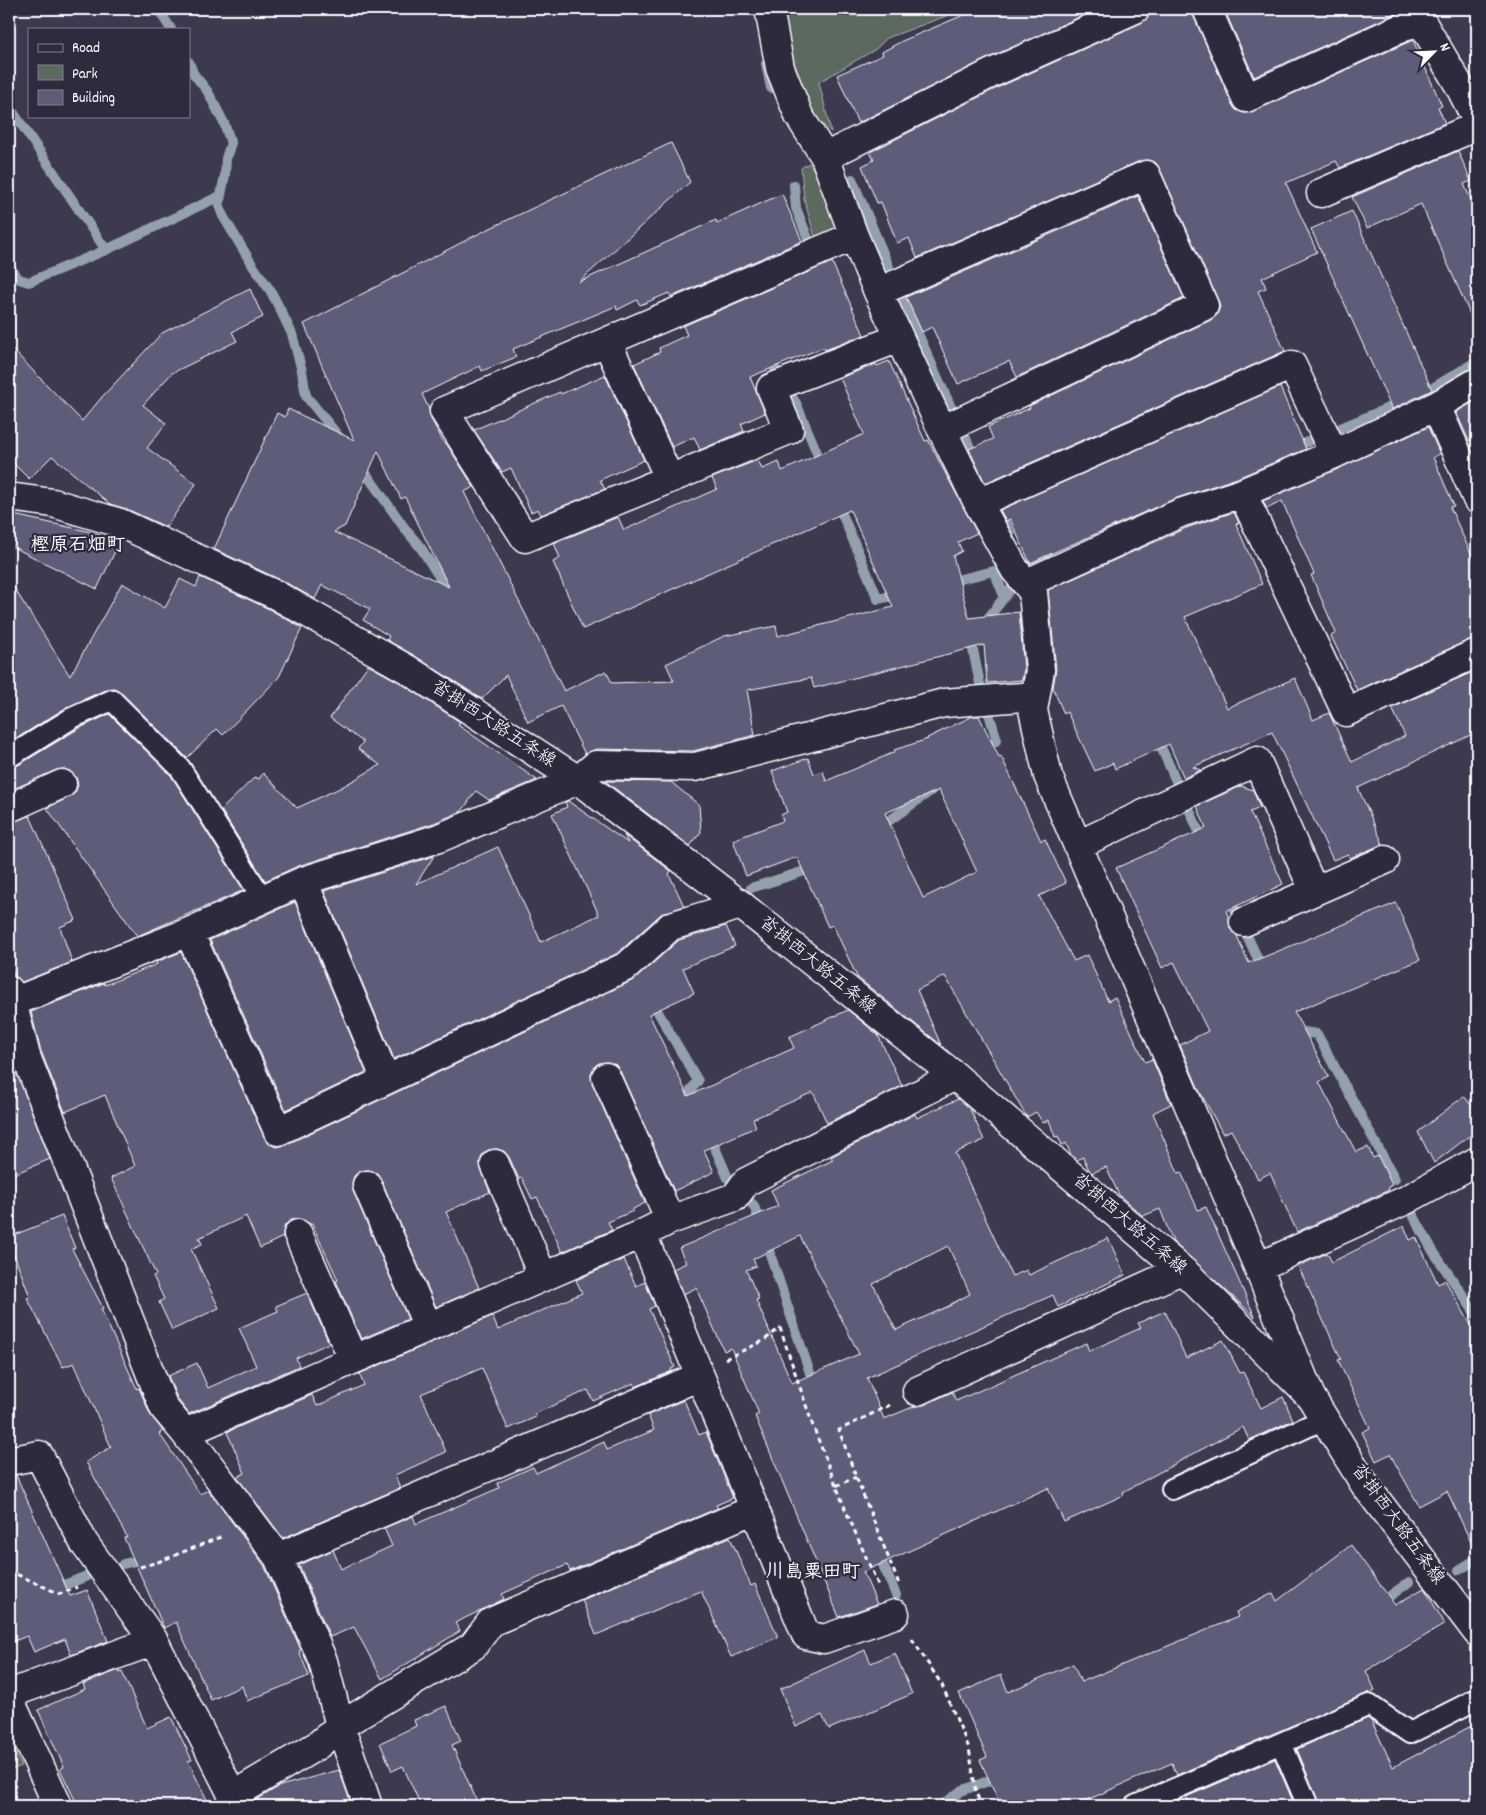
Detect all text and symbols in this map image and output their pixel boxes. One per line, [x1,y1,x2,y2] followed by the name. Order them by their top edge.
[28,28,190,118] legend
[1408,28,1458,78] north arrow
[72,38,100,60] text: Road
[1434,40,1455,55] text: N
[72,64,98,86] text: Park
[72,88,115,110] text: Building
[30,533,126,560] district label: 樫原石畑町
[426,675,560,775] street label: 沓掛西大路五条線
[753,911,881,1021] street label: 沓掛西大路五条線
[1066,1168,1192,1282] street label: 沓掛西大路五条線
[1345,1459,1449,1591] street label: 沓掛西大路五条線
[765,1560,861,1587] district label: 川島粟田町

